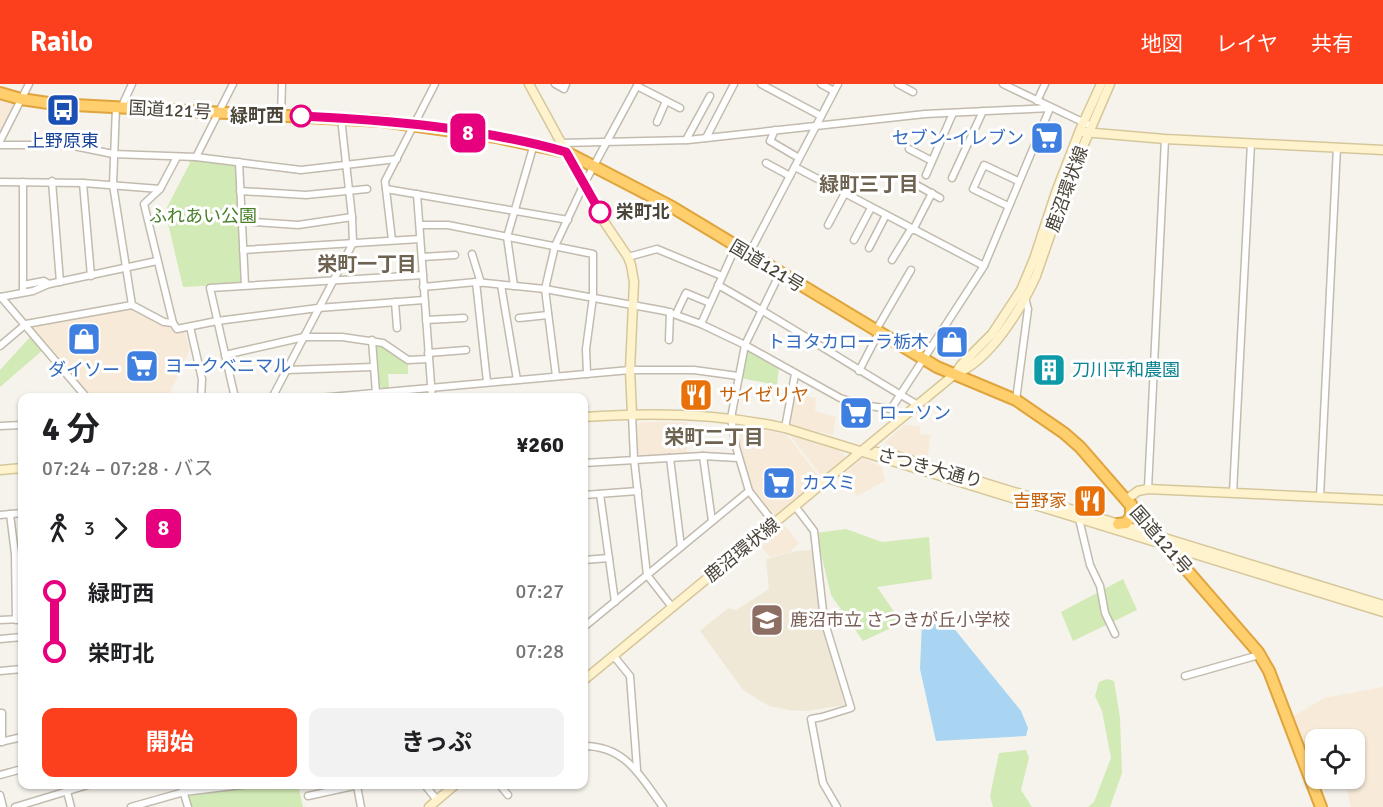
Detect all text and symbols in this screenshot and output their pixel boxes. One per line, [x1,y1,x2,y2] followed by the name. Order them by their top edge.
[30,25,93,59] text: Railo
[1141,31,1183,57] text: 地図
[1216,31,1278,57] text: レイヤ
[1311,31,1353,57] text: 共有
[45,92,81,128] bus stop icon: 上野原東
[128,97,212,123] street label: 国道121号
[230,105,284,127] place label: 緑町西
[290,105,312,127] marker: 緑町西
[448,113,488,152] line badge: 8
[462,120,474,146] text: 8
[1029,120,1065,156] supermarket icon: セブン-イレブン
[892,127,1024,149] place label: セブン-イレブン
[27,130,99,152] place label: 上野原東
[1041,143,1093,235] street label: 鹿沼環状線
[819,172,919,197] district label: 緑町三丁目
[589,201,611,223] marker: 栄町北
[616,201,670,223] place label: 栄町北
[149,205,257,227] park label: ふれあい公園
[726,235,808,297] street label: 国道121号
[317,252,417,277] district label: 栄町一丁目
[66,321,102,357] shop icon: ダイソー
[934,324,970,360] shop icon: トヨタカローラ栃木
[767,331,929,353] place label: トヨタカローラ栃木
[124,348,160,384] supermarket icon: ヨークベニマル
[1031,352,1067,388] building icon: 刀川平和農園
[165,355,291,377] place label: ヨークベニマル
[48,359,120,381] place label: ダイソー
[1072,359,1180,381] place label: 刀川平和農園
[678,377,714,413] restaurant icon: サイゼリヤ
[719,384,809,406] place label: サイゼリヤ
[838,395,874,431] supermarket icon: ローソン
[879,402,951,424] place label: ローソン
[42,409,100,450] text: 4 分
[664,425,764,450] district label: 栄町二丁目
[516,431,564,458] text: ¥260
[875,443,985,493] street label: さつき大通り
[42,456,213,481] text: 07:24 – 07:28 · バス
[761,465,797,501] supermarket icon: カスミ
[802,472,856,494] place label: カスミ
[1072,483,1108,519] restaurant icon: 吉野家
[1013,490,1067,512] place label: 吉野家
[1125,501,1197,579] street label: 国道121号
[42,512,75,545] icon: walk
[104,512,137,545] icon: forward
[700,513,784,587] street label: 鹿沼環状線
[158,515,169,541] text: 8
[84,516,95,541] text: 3
[515,579,564,604] text: 07:27
[88,580,154,607] text: 緑町西
[749,602,785,638] school or university icon: 鹿沼市立 さつきが丘小学校
[790,609,1010,631] place label: 鹿沼市立 さつきが丘小学校
[515,639,564,664] text: 07:28
[88,640,154,667] text: 栄町北
[42,708,297,777] button: 開始
[309,708,564,777] button: きっぷ
[1305,729,1365,789] map controls
[1305,729,1365,789] button: locate

